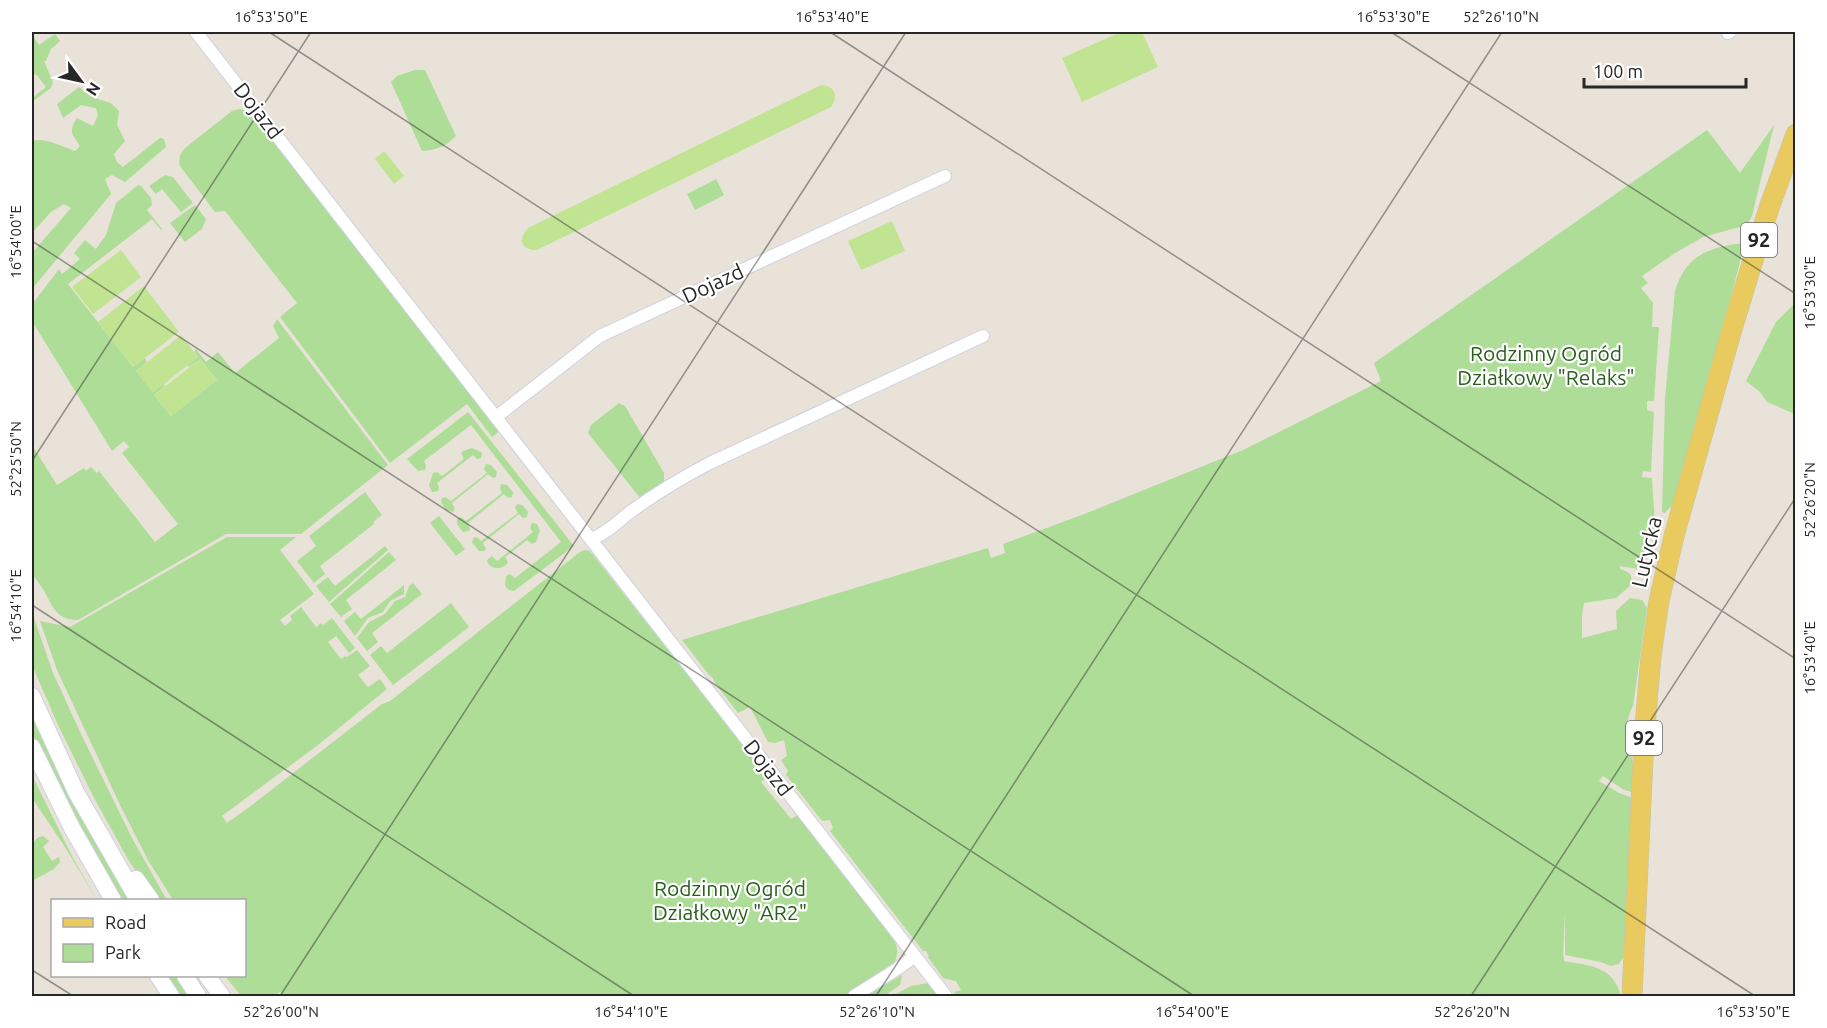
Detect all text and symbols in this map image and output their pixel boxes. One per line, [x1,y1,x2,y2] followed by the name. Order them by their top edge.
[234,8,308,25] text: 16°53'50"E
[795,8,869,25] text: 16°53'40"E
[1356,8,1430,25] text: 16°53'30"E
[1463,8,1539,25] text: 52°26'10"N
[51,51,111,111] north arrow
[1584,51,1746,89] scale bar
[1593,61,1643,81] text: 100 m
[229,77,288,143] street label: Dojazd
[83,79,104,99] text: N
[7,205,24,279] text: 16°54'00"E
[1741,223,1777,257] road number: 92
[1801,256,1818,330] text: 16°53'30"E
[678,259,747,308] street label: Dojazd
[1457,341,1635,389] park label: Rodzinny Ogród Działkowy "Relaks"
[7,421,24,497] text: 52°25'50"N
[1801,462,1818,538] text: 52°26'20"N
[1626,514,1666,590] street label: Lutycka
[7,569,24,643] text: 16°54'10"E
[1801,621,1818,695] text: 16°53'40"E
[1626,721,1662,755] road number: 92
[739,734,798,800] street label: Dojazd
[653,876,807,924] park label: Rodzinny Ogród Działkowy "AR2"
[51,899,246,977] legend
[105,912,147,932] text: Road
[105,942,141,962] text: Park
[243,1003,319,1020] text: 52°26'00"N
[594,1003,668,1020] text: 16°54'10"E
[839,1003,915,1020] text: 52°26'10"N
[1155,1003,1229,1020] text: 16°54'00"E
[1434,1003,1510,1020] text: 52°26'20"N
[1716,1003,1790,1020] text: 16°53'50"E

